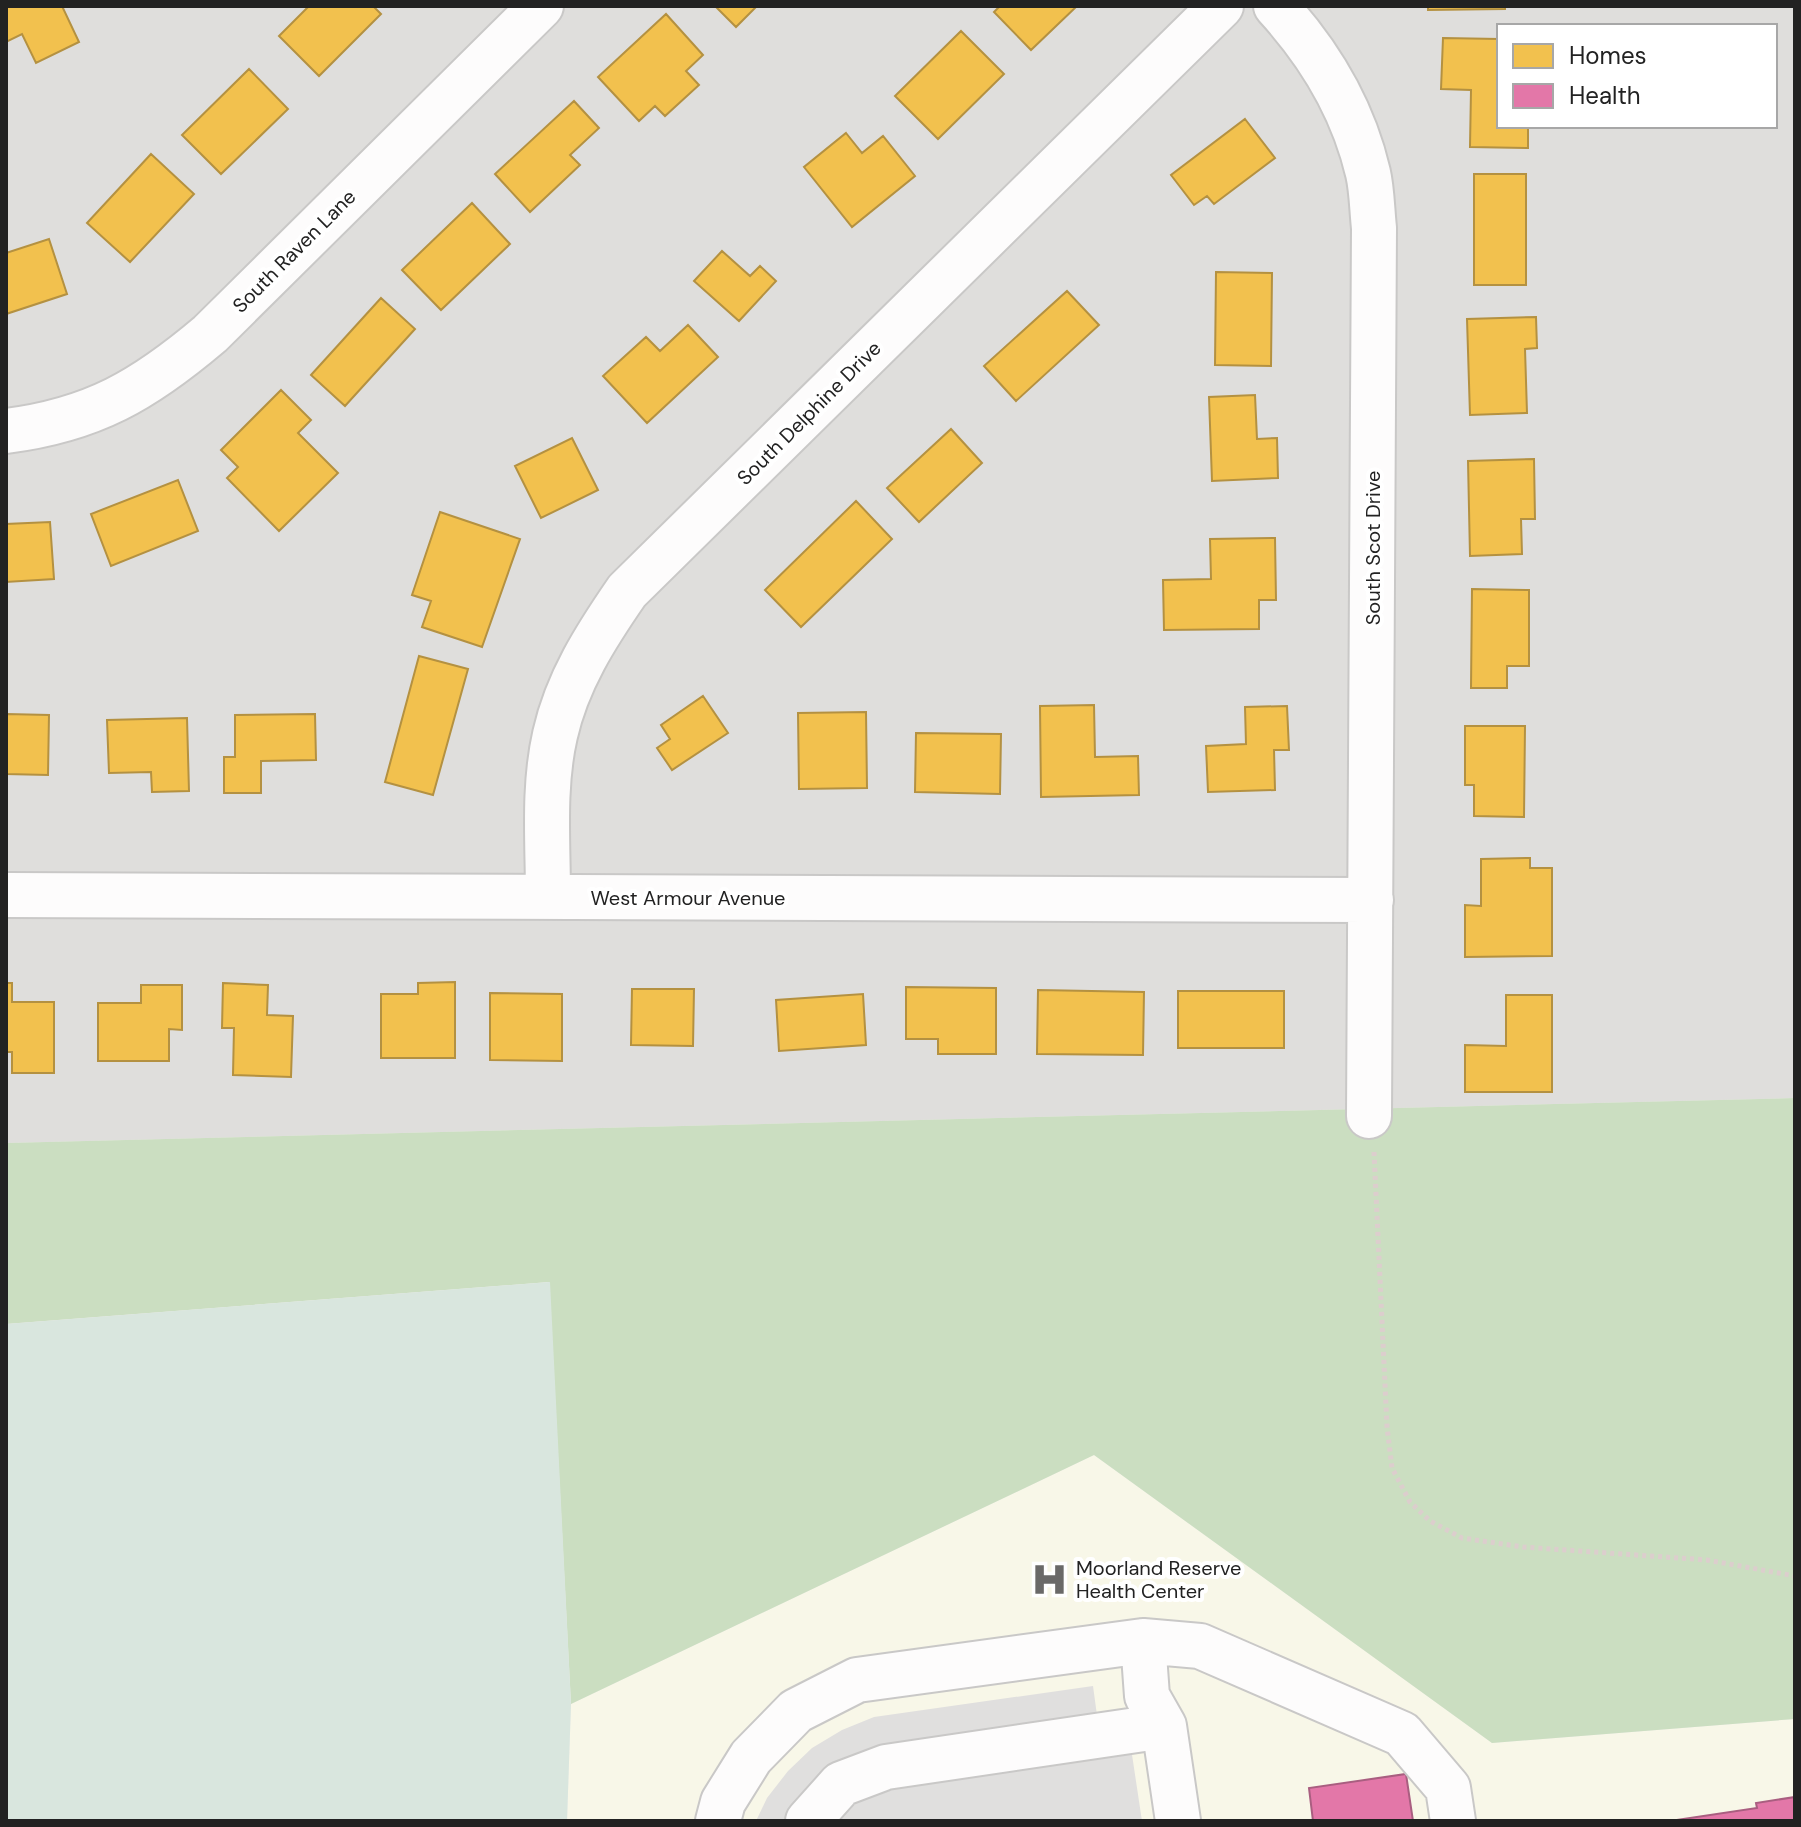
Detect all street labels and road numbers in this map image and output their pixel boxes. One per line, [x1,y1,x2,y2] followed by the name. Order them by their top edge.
[227,184,361,318] street label: South Raven Lane
[731,335,887,491] street label: South Delphine Drive
[1360,471,1386,625] street label: South Scot Drive
[591,885,785,911] street label: West Armour Avenue

